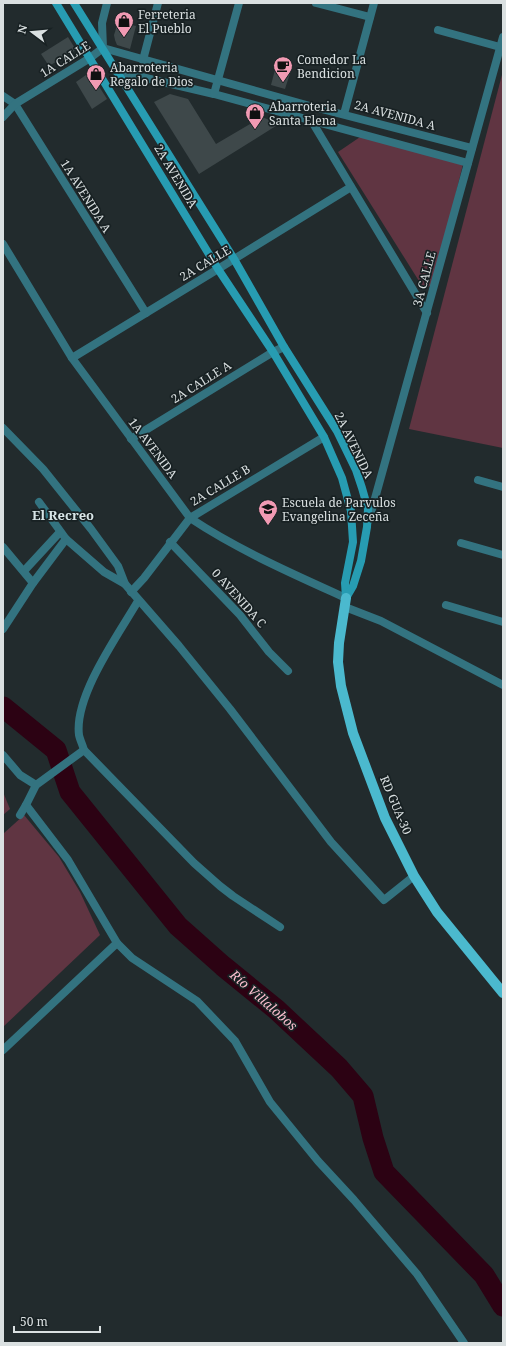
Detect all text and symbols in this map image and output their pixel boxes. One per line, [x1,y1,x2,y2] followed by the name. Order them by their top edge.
[138,6,196,37] place label: Ferreteria El Pueblo
[113,10,135,38] shop icon: Ferreteria El Pueblo
[12,12,52,52] north arrow
[14,23,30,35] text: N
[37,37,93,81] street label: 1A CALLE
[297,51,367,82] place label: Comedor La Bendicion
[272,55,294,83] cafe icon: Comedor La Bendicion
[110,59,193,90] place label: Abarroteria Regalo de Dios
[85,63,107,91] shop icon: Abarroteria Regalo de Dios
[352,96,438,134] street label: 2A AVENIDA A
[269,98,337,129] place label: Abarroteria Santa Elena
[244,102,266,130] shop icon: Abarroteria Santa Elena
[150,141,202,212] street label: 2A AVENIDA
[57,156,116,236] street label: 1A AVENIDA A
[176,241,234,285] street label: 2A CALLE
[408,249,440,309] street label: 3A CALLE
[168,356,235,407] street label: 2A CALLE A
[331,409,378,482] street label: 2A AVENIDA
[125,414,182,482] street label: 1A AVENIDA
[187,460,253,510] street label: 2A CALLE B
[282,494,396,525] place label: Escuela de Parvulos Evangelina Zeceña
[257,498,279,526] school or university icon: Escuela de Parvulos Evangelina Zeceña
[32,506,94,524] district label: El Recreo
[208,565,270,631] street label: 0 AVENIDA C
[376,773,416,837] street label: RD GUA-30
[226,965,302,1034] water label: Río Villalobos
[14,1308,100,1334] scale bar
[20,1313,48,1330] text: 50 m

